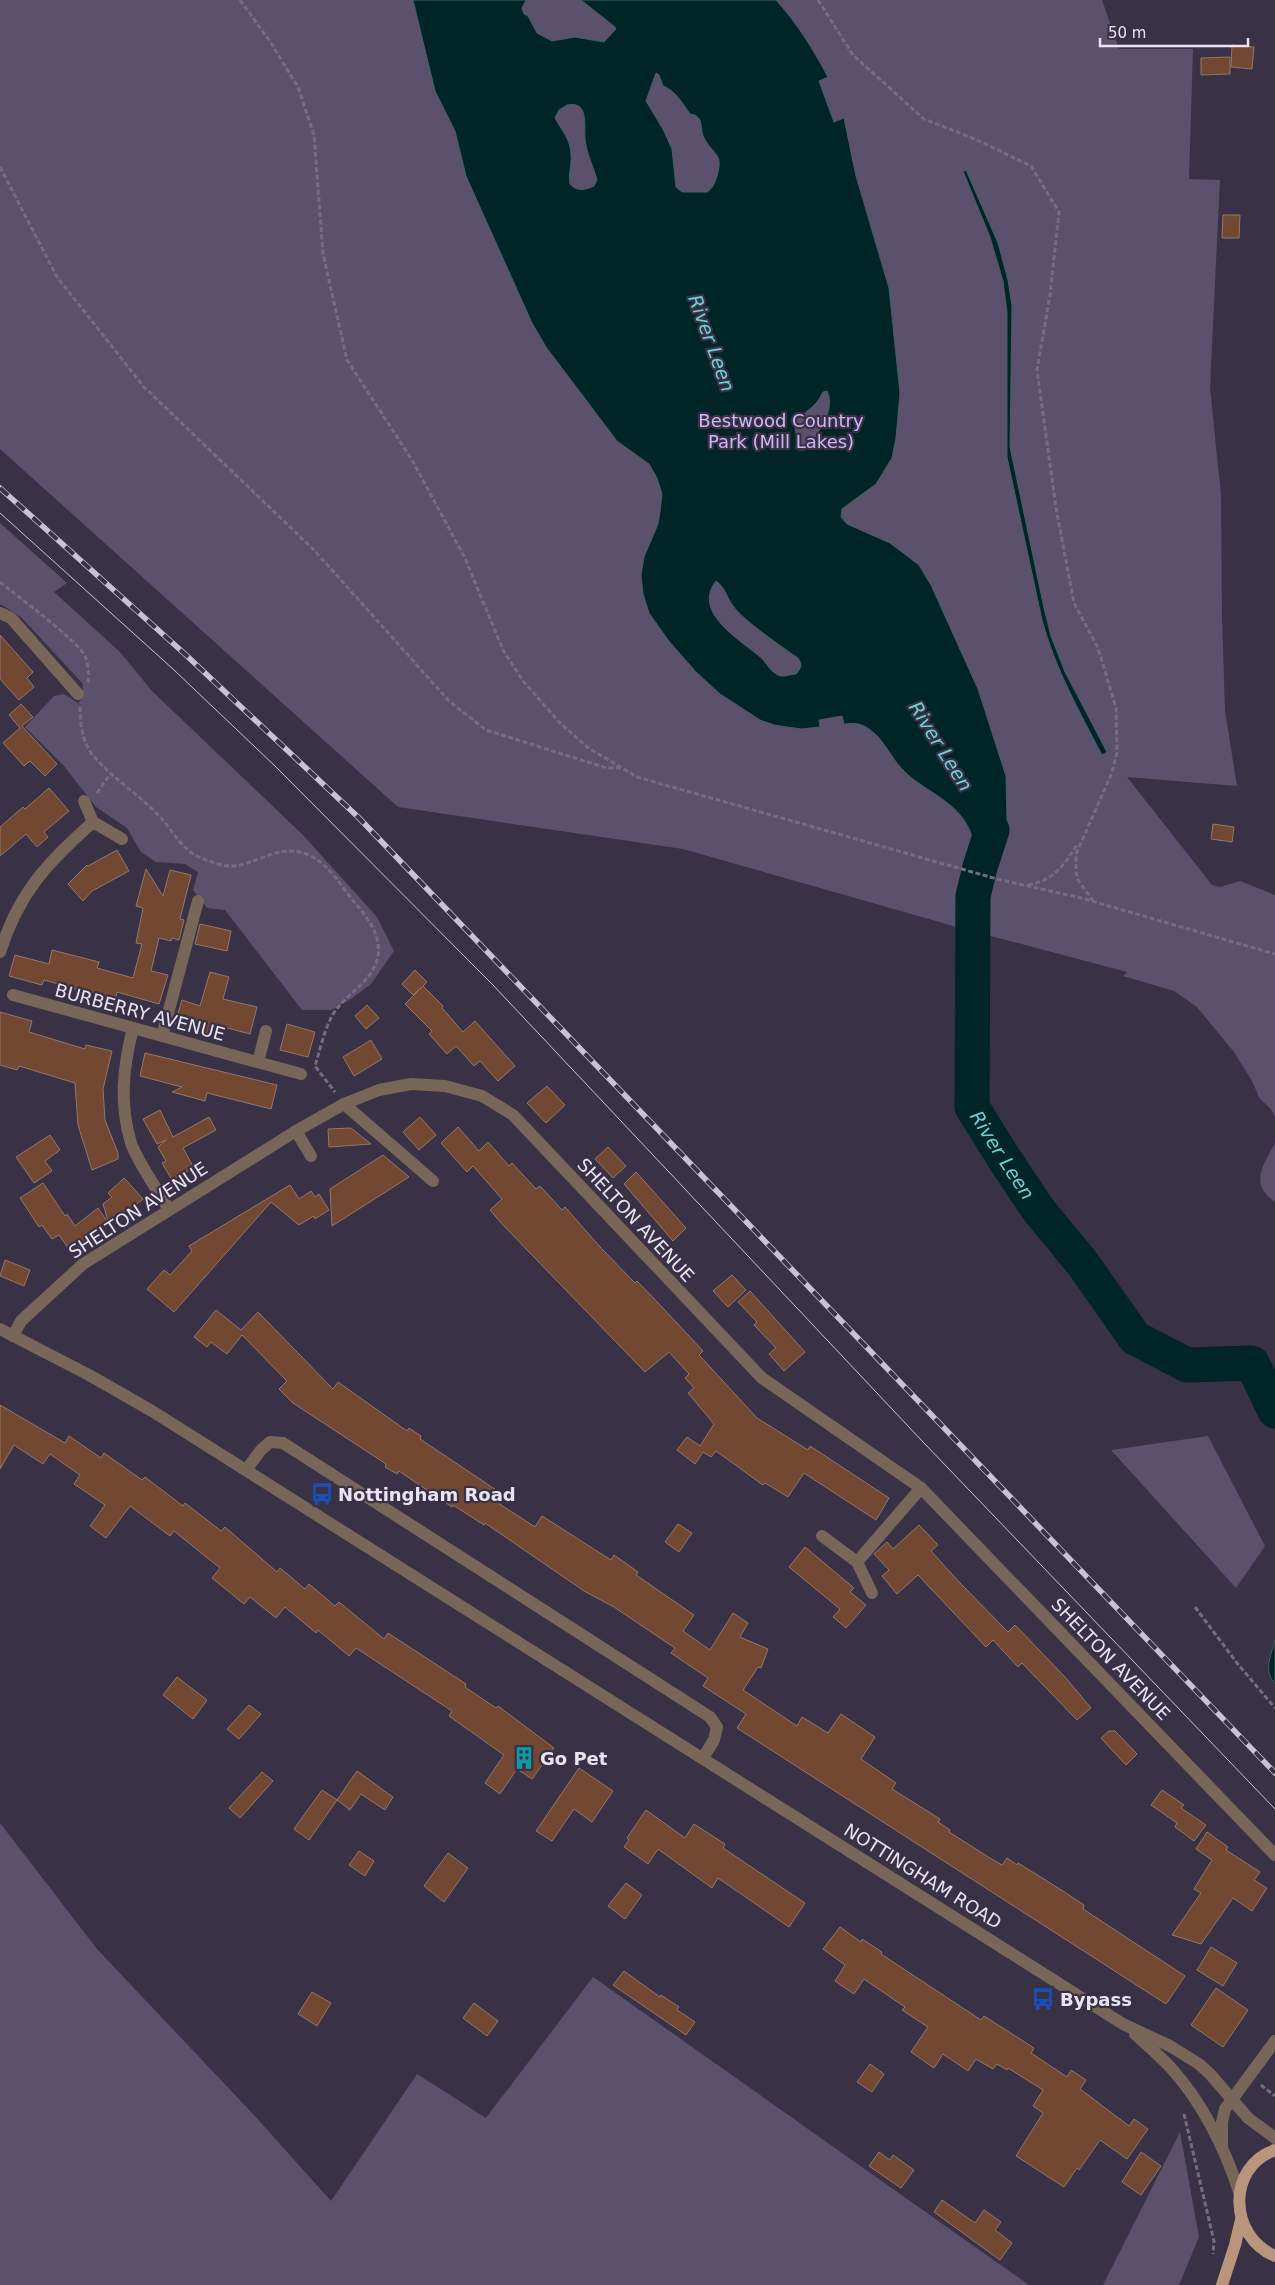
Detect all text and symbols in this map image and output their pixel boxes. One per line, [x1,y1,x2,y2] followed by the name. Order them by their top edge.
[1100,15,1248,47] scale bar
[1108,24,1146,42] text: 50 m
[684,292,740,394] water label: River Leen
[698,410,864,452] park label: Bestwood Country Park (Mill Lakes)
[905,697,977,795] water label: River Leen
[53,979,227,1045] street label: BURBERRY AVENUE
[966,1106,1039,1204] water label: River Leen
[573,1154,699,1286] street label: SHELTON AVENUE
[65,1157,211,1263] street label: SHELTON AVENUE
[309,1481,335,1507] bus stop icon: Nottingham Road
[338,1484,516,1505] place label: Nottingham Road
[1047,1594,1175,1724] street label: SHELTON AVENUE
[511,1745,537,1771] building icon: Go Pet
[540,1748,608,1769] place label: Go Pet
[840,1819,1006,1933] street label: NOTTINGHAM ROAD
[1030,1986,1056,2012] bus stop icon: Bypass
[1060,1989,1132,2010] place label: Bypass

